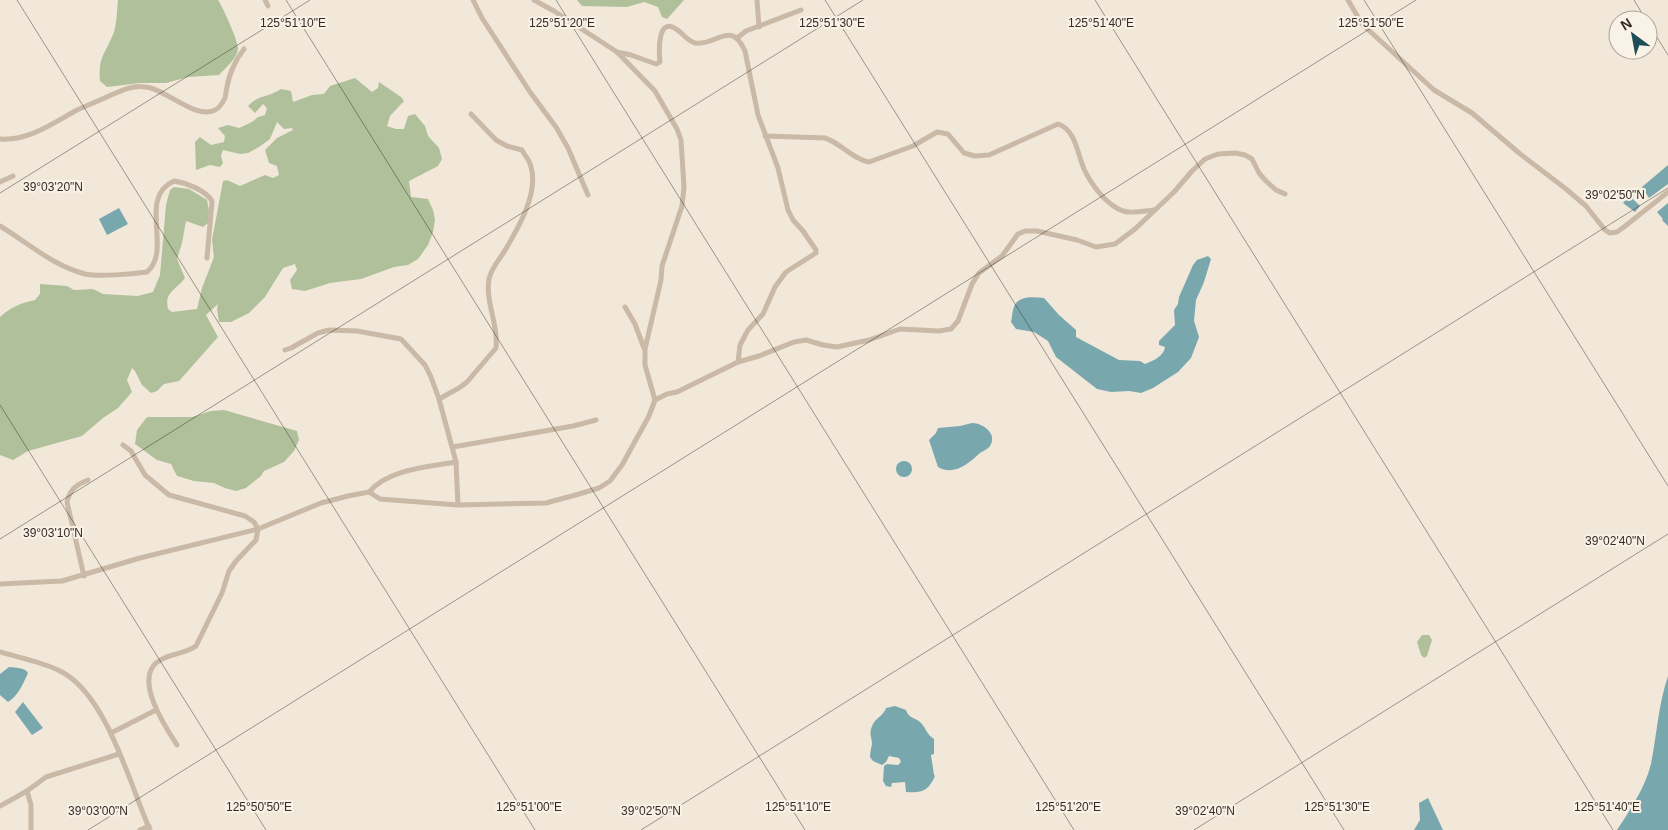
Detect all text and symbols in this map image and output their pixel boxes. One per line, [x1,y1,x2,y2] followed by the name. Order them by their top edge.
[1608,10,1658,60] north arrow
[1618,15,1635,33] text: N
[260,16,326,30] text: 125°51'10"E
[529,16,595,30] text: 125°51'20"E
[799,16,865,30] text: 125°51'30"E
[1068,16,1134,30] text: 125°51'40"E
[1338,16,1404,30] text: 125°51'50"E
[23,180,83,194] text: 39°03'20"N
[1585,188,1645,202] text: 39°02'50"N
[23,526,83,540] text: 39°03'10"N
[1585,534,1645,548] text: 39°02'40"N
[226,800,292,814] text: 125°50'50"E
[496,800,562,814] text: 125°51'00"E
[765,800,831,814] text: 125°51'10"E
[1035,800,1101,814] text: 125°51'20"E
[1304,800,1370,814] text: 125°51'30"E
[1574,800,1640,814] text: 125°51'40"E
[68,804,128,818] text: 39°03'00"N
[621,804,681,818] text: 39°02'50"N
[1175,804,1235,818] text: 39°02'40"N

